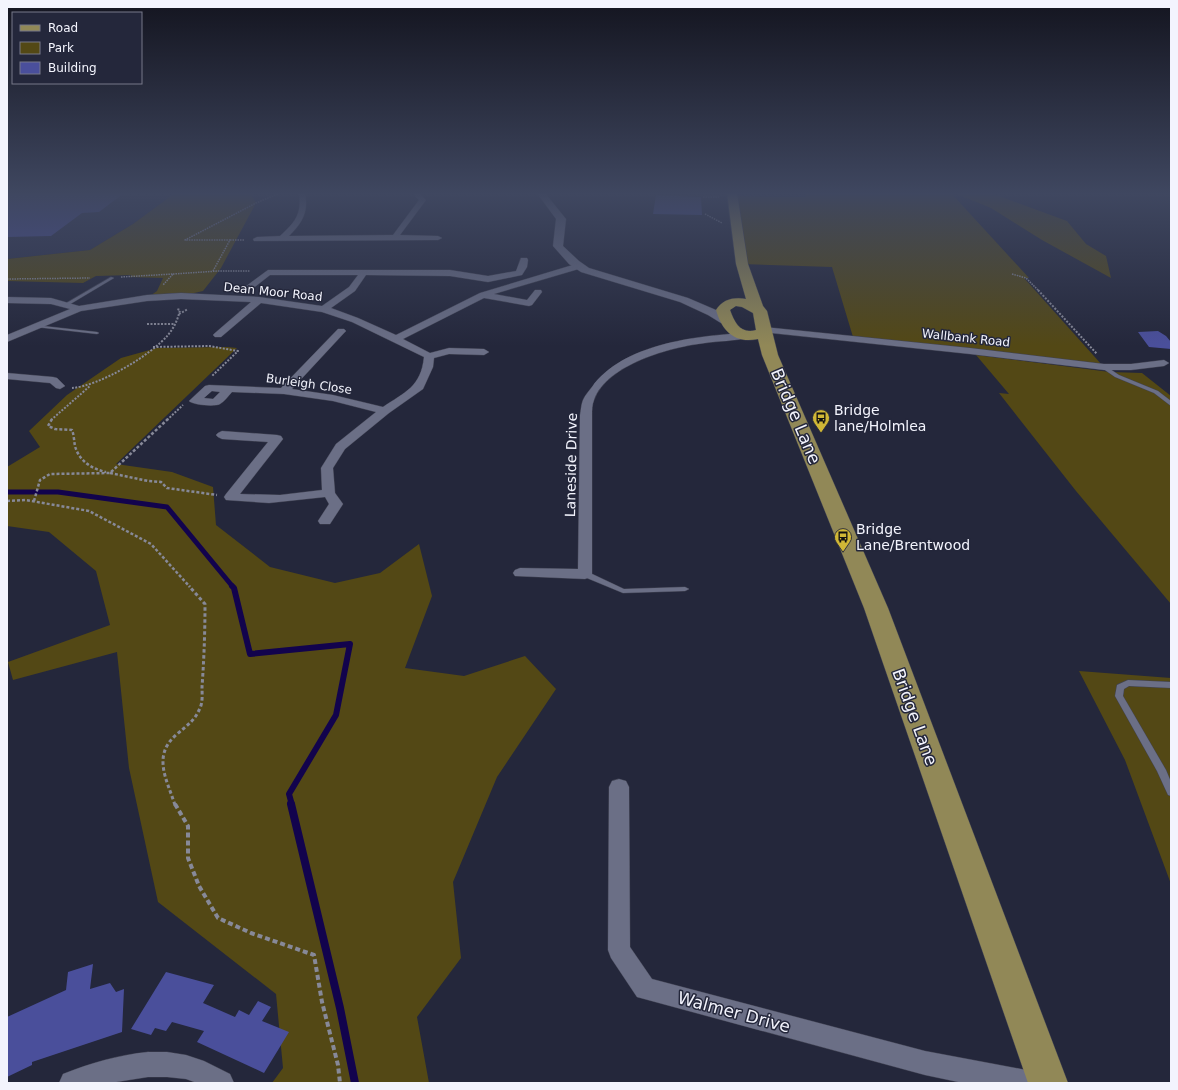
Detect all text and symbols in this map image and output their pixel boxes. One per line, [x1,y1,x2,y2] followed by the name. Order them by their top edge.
[12,12,142,84] legend
[48,21,78,35] text: Road
[48,41,74,55] text: Park
[48,61,97,75] text: Building
[223,280,323,304] street label: Dean Moor Road
[921,326,1011,350] street label: Wallbank Road
[767,365,825,467] street label: Bridge Lane
[265,371,353,397] street label: Burleigh Close
[834,402,926,434] place label: Bridge lane/Holmlea
[811,408,831,433] bus stop icon: Bridge lane/Holmlea
[562,413,580,517] street label: Laneside Drive
[856,521,970,553] place label: Bridge Lane/Brentwood
[833,527,853,552] bus stop icon: Bridge Lane/Brentwood
[888,666,942,768] street label: Bridge Lane
[676,987,792,1037] street label: Walmer Drive

